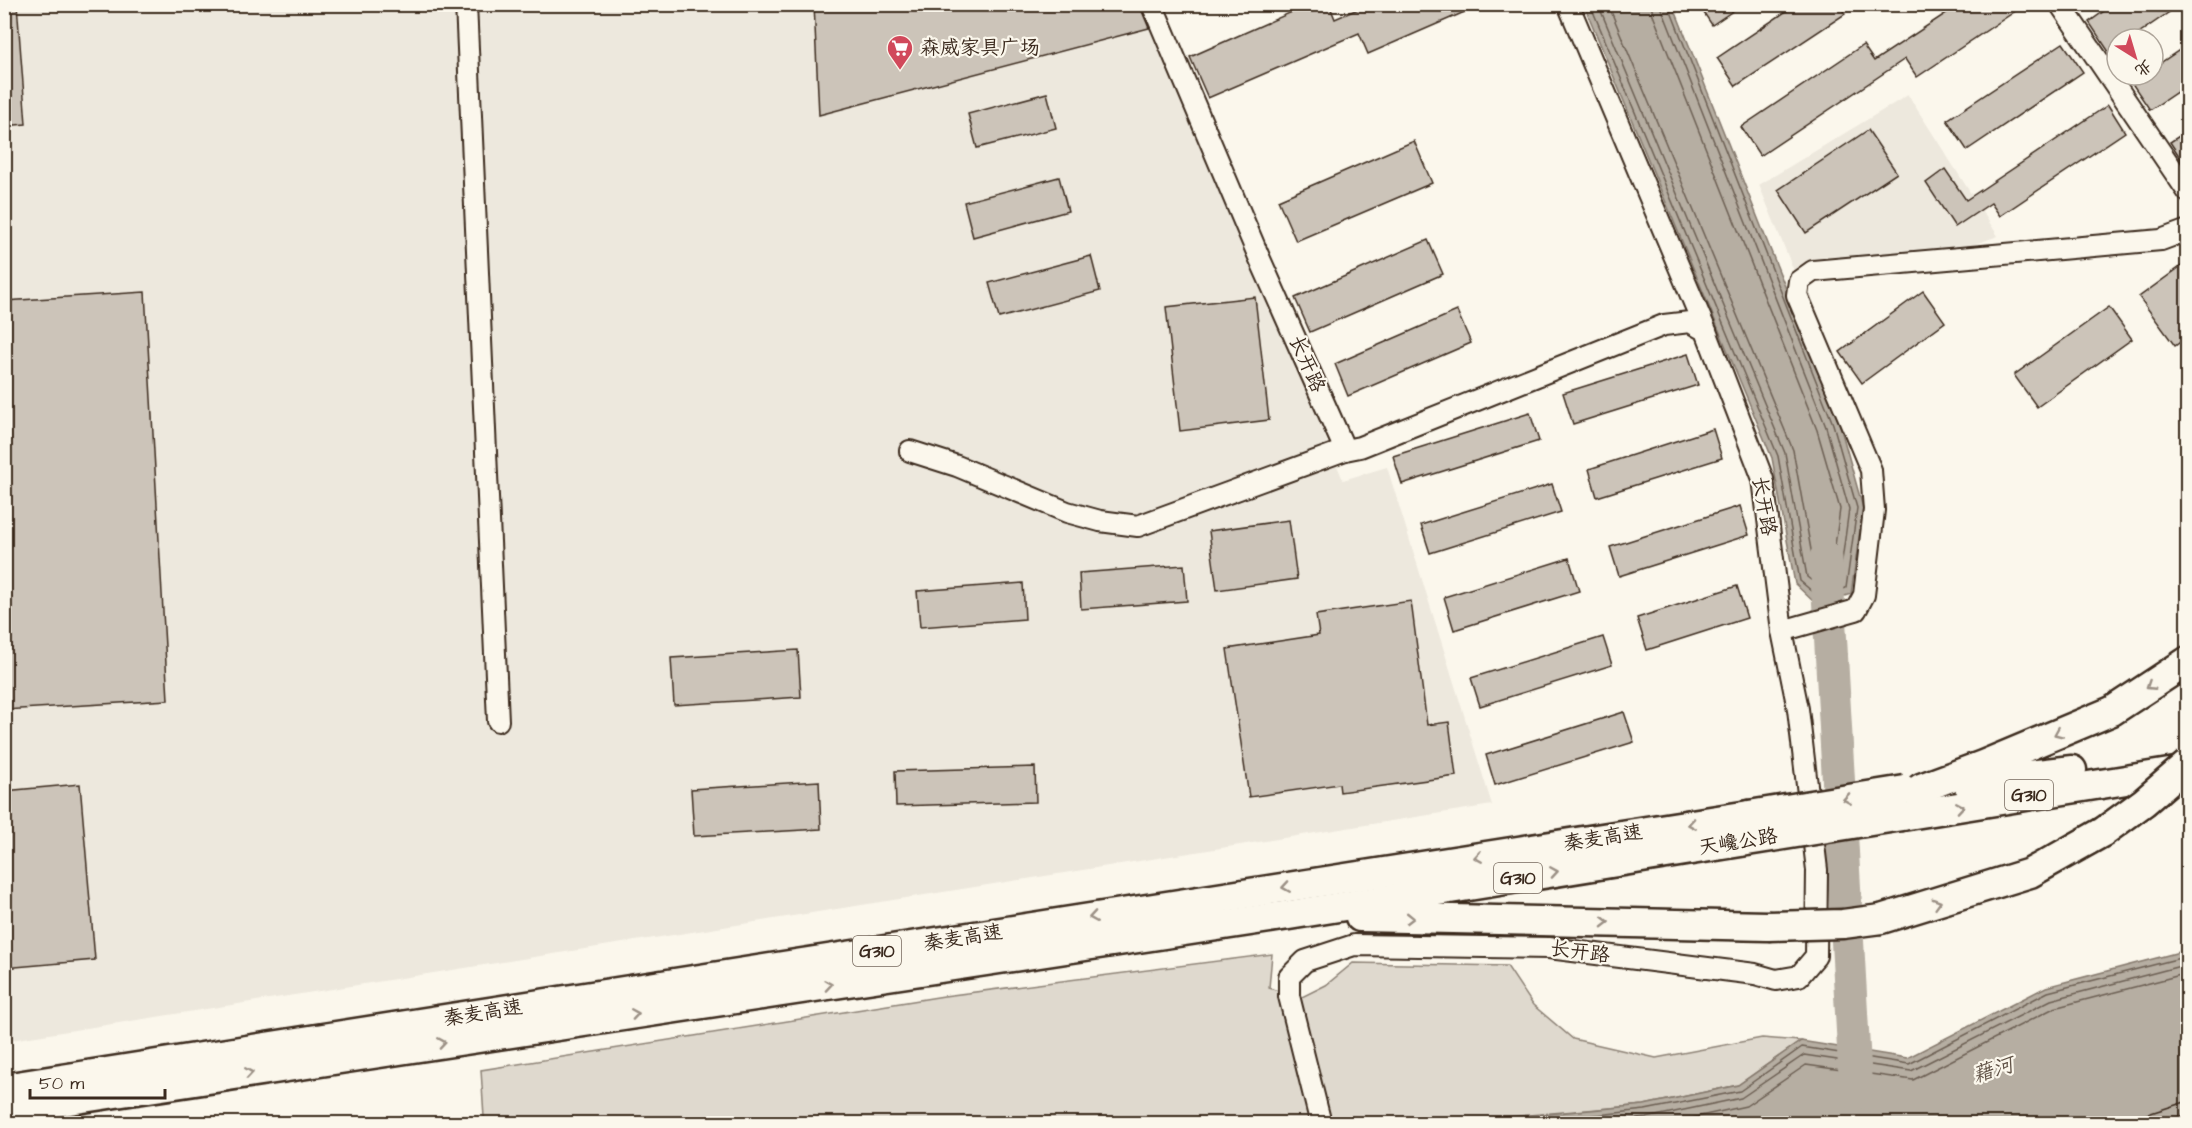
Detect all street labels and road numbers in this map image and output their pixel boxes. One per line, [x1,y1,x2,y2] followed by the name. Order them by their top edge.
[1282,331,1332,398] street label: 长开路
[1745,474,1783,539] street label: 长开路
[2005,780,2053,810] road number: G310
[1561,818,1645,858] street label: 秦麦高速
[1696,822,1781,862] street label: 天巉公路
[1494,863,1542,893] road number: G310
[921,918,1005,958] street label: 秦麦高速
[1549,934,1612,970] street label: 长开路
[853,936,901,966] road number: G310
[441,993,525,1033] street label: 秦麦高速

